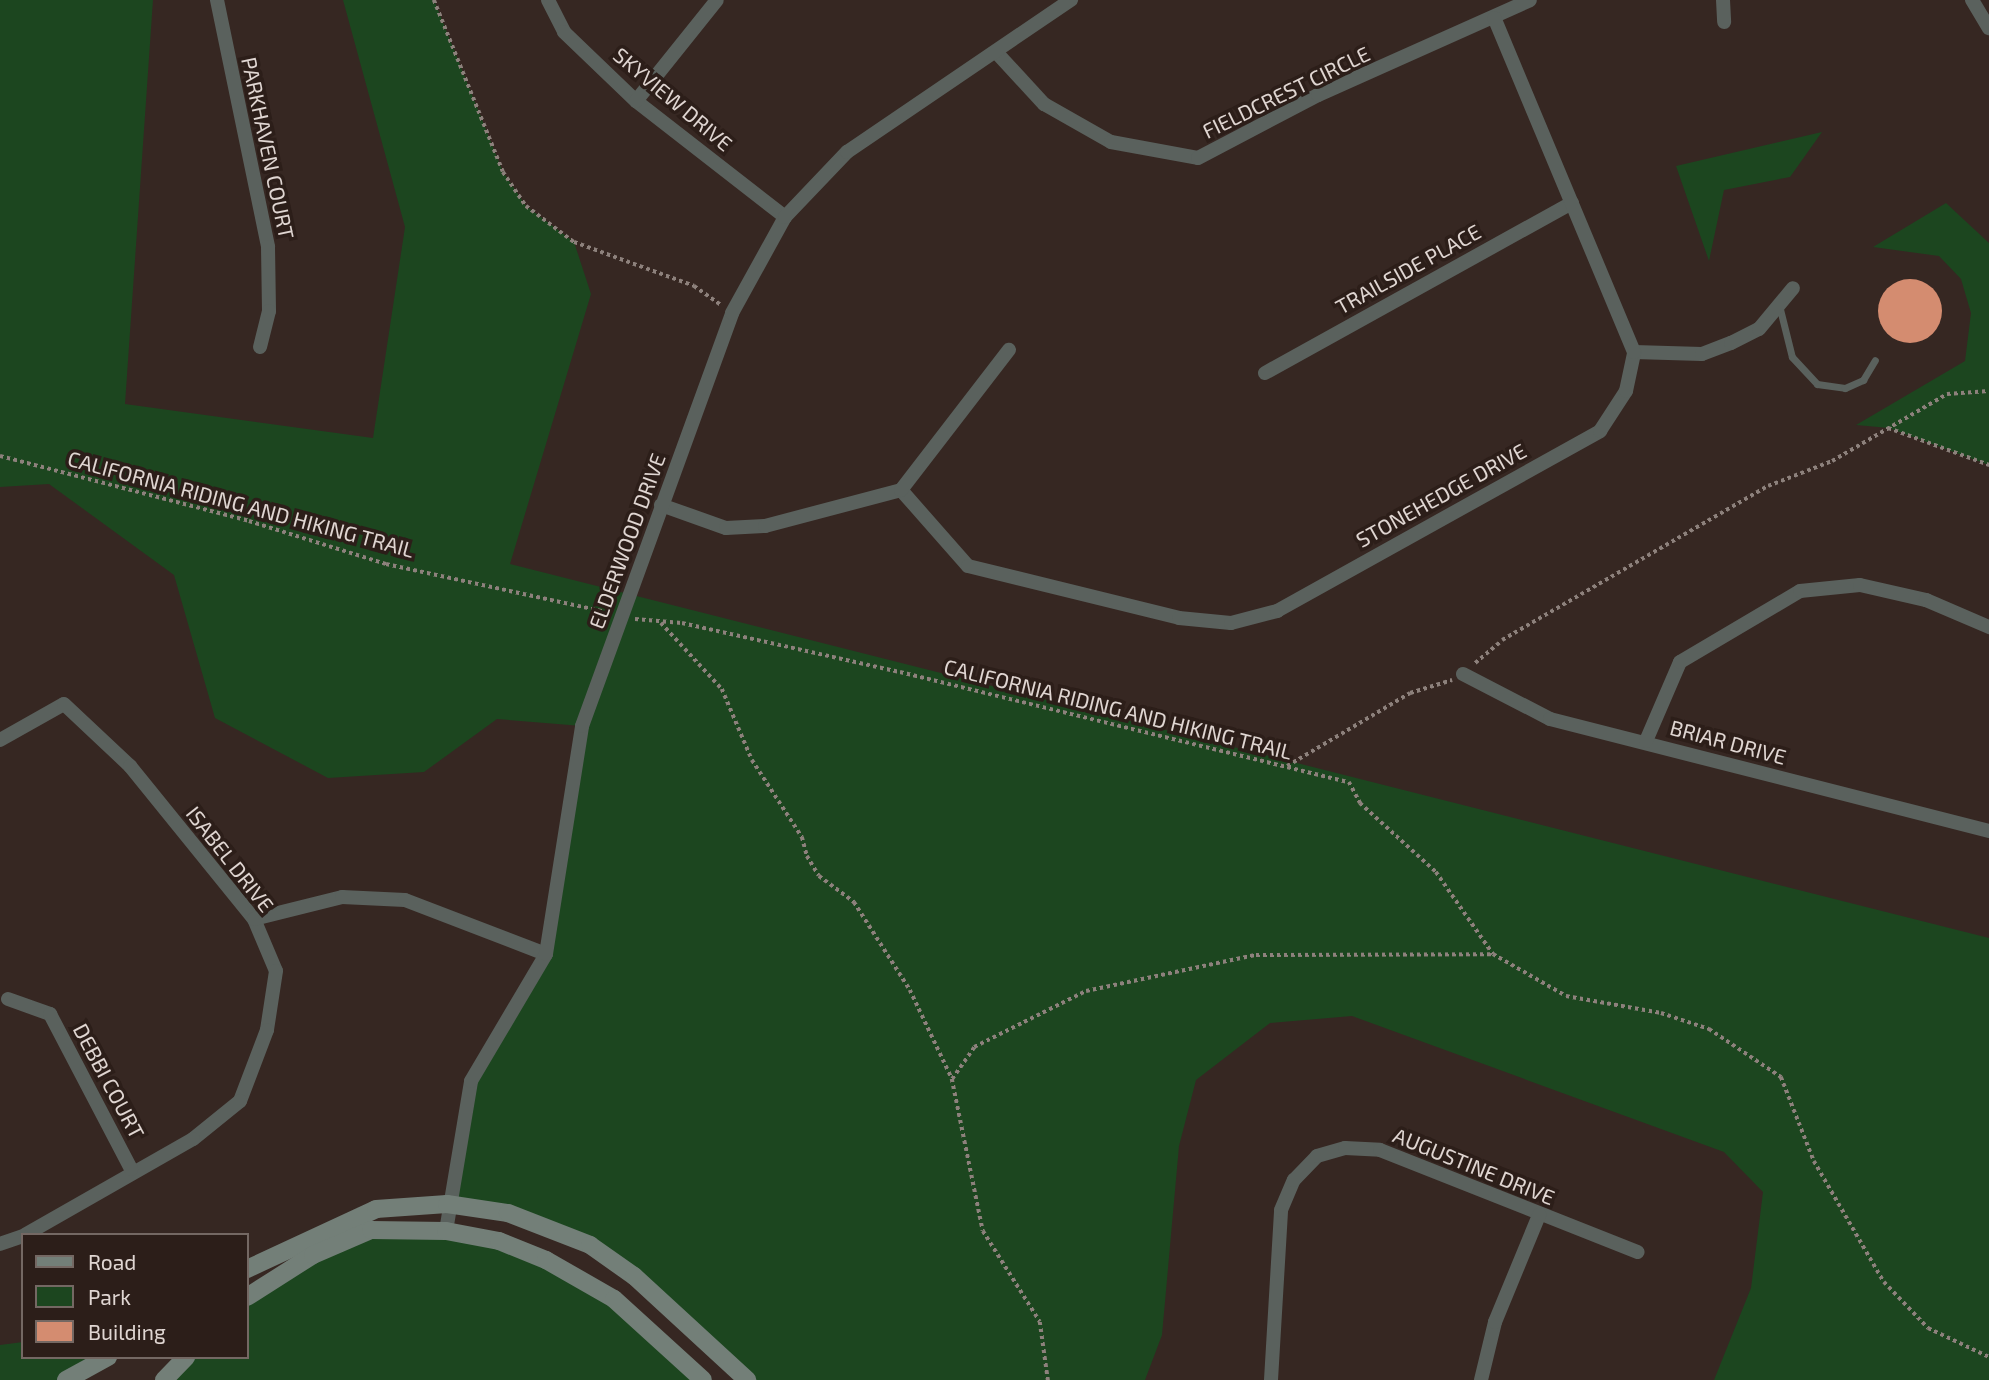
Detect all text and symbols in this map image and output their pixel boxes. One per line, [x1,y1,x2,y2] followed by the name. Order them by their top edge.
[1198,40,1374,144] street label: FIELDCREST CIRCLE
[608,42,738,156] street label: SKYVIEW DRIVE
[236,55,300,241] street label: PARKHAVEN COURT
[1331,219,1485,319] street label: TRAILSIDE PLACE
[1352,438,1530,552] street label: STONEHEDGE DRIVE
[64,445,418,563] street label: CALIFORNIA RIDING AND HIKING TRAIL
[584,450,670,632] street label: ELDERWOOD DRIVE
[941,653,1295,765] street label: CALIFORNIA RIDING AND HIKING TRAIL
[1667,714,1789,770] street label: BRIAR DRIVE
[181,801,279,917] street label: ISABEL DRIVE
[68,1019,150,1143] street label: DEBBI COURT
[1390,1122,1558,1210] street label: AUGUSTINE DRIVE
[21,1233,248,1359] legend
[88,1249,136,1274] text: Road
[88,1284,131,1309] text: Park
[88,1319,166,1344] text: Building

